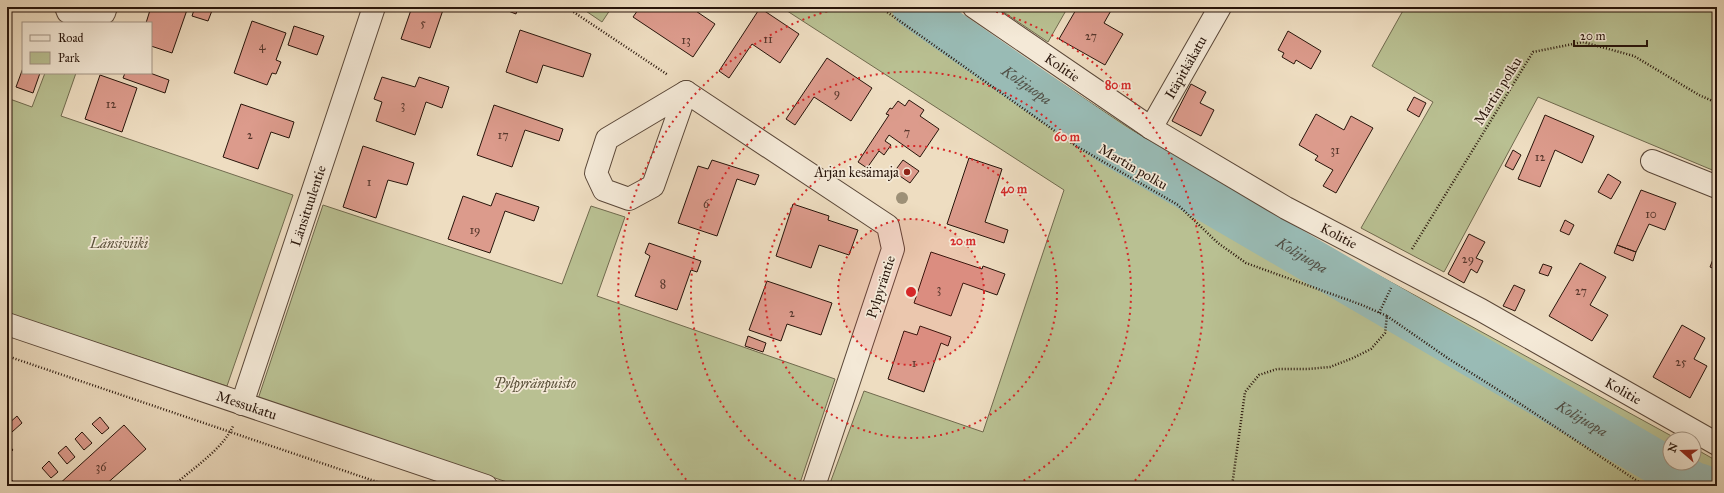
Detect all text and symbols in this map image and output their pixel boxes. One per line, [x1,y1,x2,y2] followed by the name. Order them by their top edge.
[420,16,426,30] house number: 5
[22,22,152,74] legend
[1574,22,1647,48] scale bar
[1085,29,1097,43] house number: 27
[1580,29,1606,43] text: 20 m
[58,31,84,45] text: Road
[763,32,773,46] house number: 11
[1161,32,1211,102] street label: Itäpitkäkatu
[681,33,691,47] house number: 13
[259,39,266,53] house number: 4
[1041,49,1083,86] street label: Kolitie
[58,51,80,65] text: Park
[1470,53,1526,128] street label: Martin polku
[998,61,1055,109] water label: Kolijuopa
[1105,78,1132,92] text: 80 m
[834,86,840,100] house number: 9
[106,97,116,111] house number: 12
[401,98,406,112] house number: 3
[904,125,910,139] house number: 7
[247,128,253,142] house number: 2
[497,128,509,142] house number: 17
[1054,130,1081,144] text: 60 m
[1095,140,1171,194] street label: Martin polku
[1330,143,1340,157] house number: 31
[1535,150,1545,164] house number: 12
[287,163,329,248] street label: Länsituulentie
[813,164,899,181] place label: Arjan kesämaja
[902,167,912,177] marker: Arjan kesämaja
[367,175,372,189] house number: 1
[1001,182,1028,197] text: 40 m
[703,197,710,211] house number: 6
[1645,207,1657,221] house number: 10
[1318,219,1360,252] street label: Kolitie
[469,223,481,237] house number: 19
[1272,233,1331,277] water label: Kolijuopa
[950,234,977,248] text: 20 m
[89,235,148,252] park label: Länsiviiki
[1462,252,1474,266] house number: 29
[863,253,899,321] street label: Pylpyräntie
[660,277,666,291] house number: 8
[937,282,942,296] house number: 3
[1575,284,1587,298] house number: 27
[904,285,918,299] centre of rings
[789,306,795,320] house number: 2
[1675,355,1687,369] house number: 25
[912,356,917,370] house number: 1
[1602,374,1645,408] street label: Kolitie
[494,375,576,393] park label: Pylpyränpuisto
[214,387,280,423] street label: Messukatu
[1552,396,1611,441] water label: Kolijuopa
[1662,431,1702,471] north arrow
[1665,441,1681,454] text: N
[96,460,107,474] house number: 36

